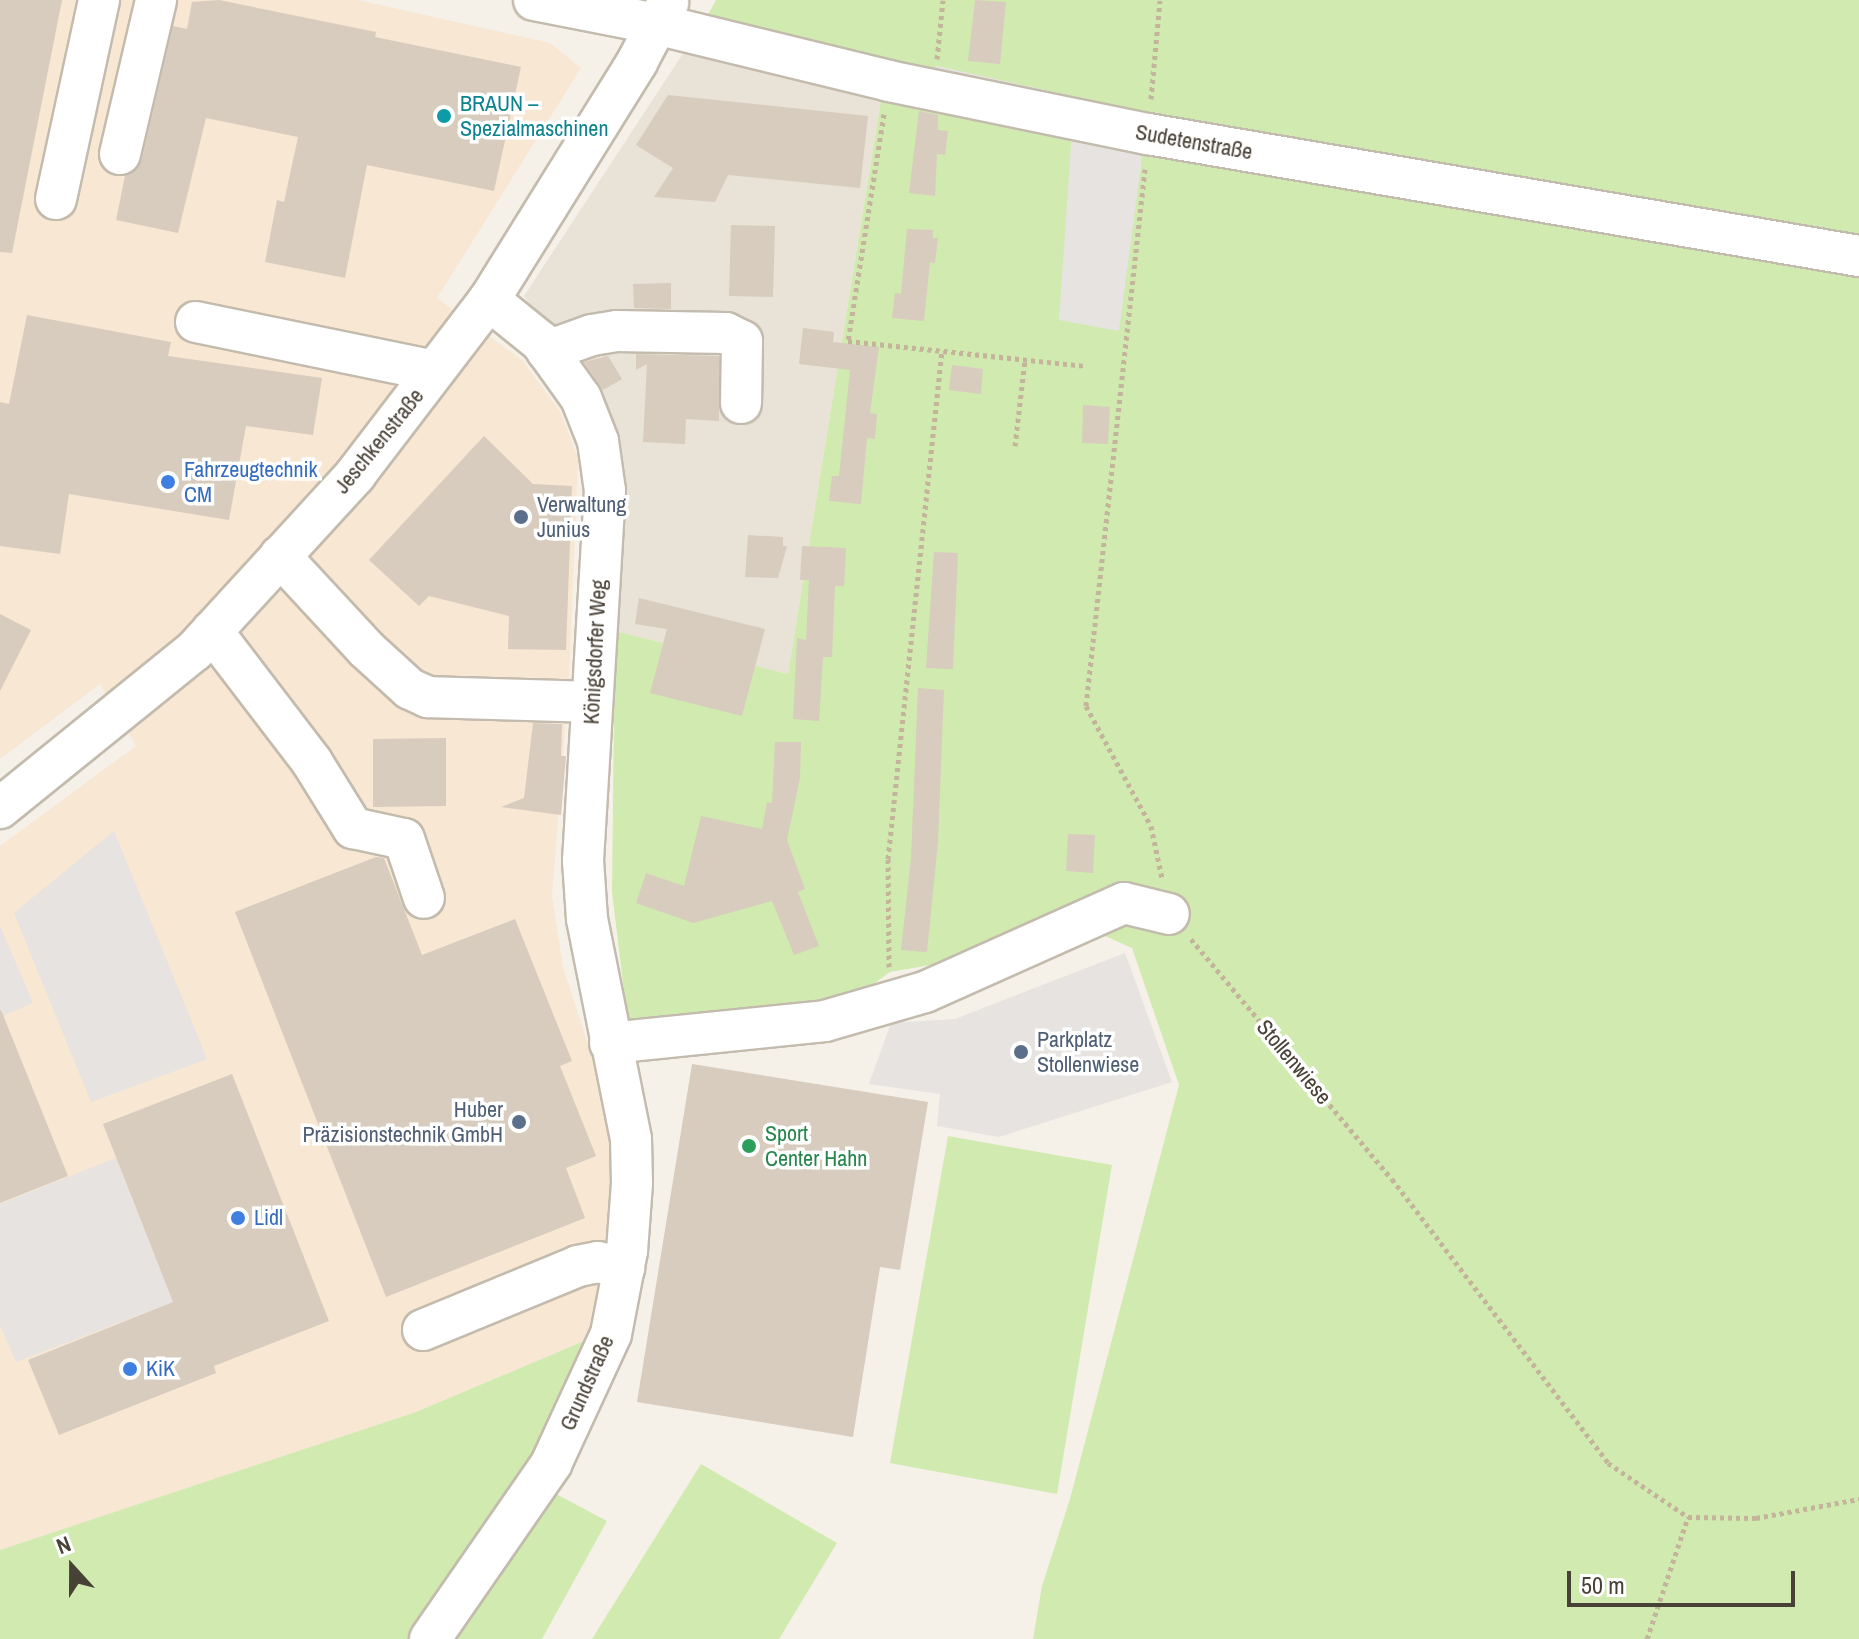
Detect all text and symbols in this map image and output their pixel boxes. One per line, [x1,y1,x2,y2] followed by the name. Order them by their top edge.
[460,90,608,142] place label: BRAUN – Spezialmaschinen
[435,107,453,125] marker: BRAUN – Spezialmaschinen
[1133,119,1255,165] street label: Sudetenstraße
[329,383,429,499] street label: Jeschkenstraße
[184,456,317,508] place label: Fahrzeugtechnik CM
[159,473,177,491] marker: Fahrzeugtechnik CM
[537,491,626,542] place label: Verwaltung Junius
[512,508,530,526] marker: Verwaltung Junius
[578,579,612,725] street label: Königsdorfer Weg
[1251,1014,1337,1110] street label: Stollenwiese
[1037,1026,1139,1078] place label: Parkplatz Stollenwiese
[1012,1043,1030,1061] marker: Parkplatz Stollenwiese
[302,1096,503,1148] place label: Huber Präzisionstechnik GmbH
[510,1113,528,1131] marker: Huber Präzisionstechnik GmbH
[765,1120,867,1172] place label: Sport Center Hahn
[740,1137,758,1155] marker: Sport Center Hahn
[254,1205,283,1231] place label: Lidl
[229,1209,247,1227] marker: Lidl
[554,1331,620,1435] street label: Grundstraße
[146,1356,175,1382] place label: KiK
[121,1360,139,1378] marker: KiK
[32,1527,112,1607] north arrow
[52,1528,75,1561] text: N
[1571,1555,1799,1605] scale bar
[1581,1569,1625,1601] text: 50 m

